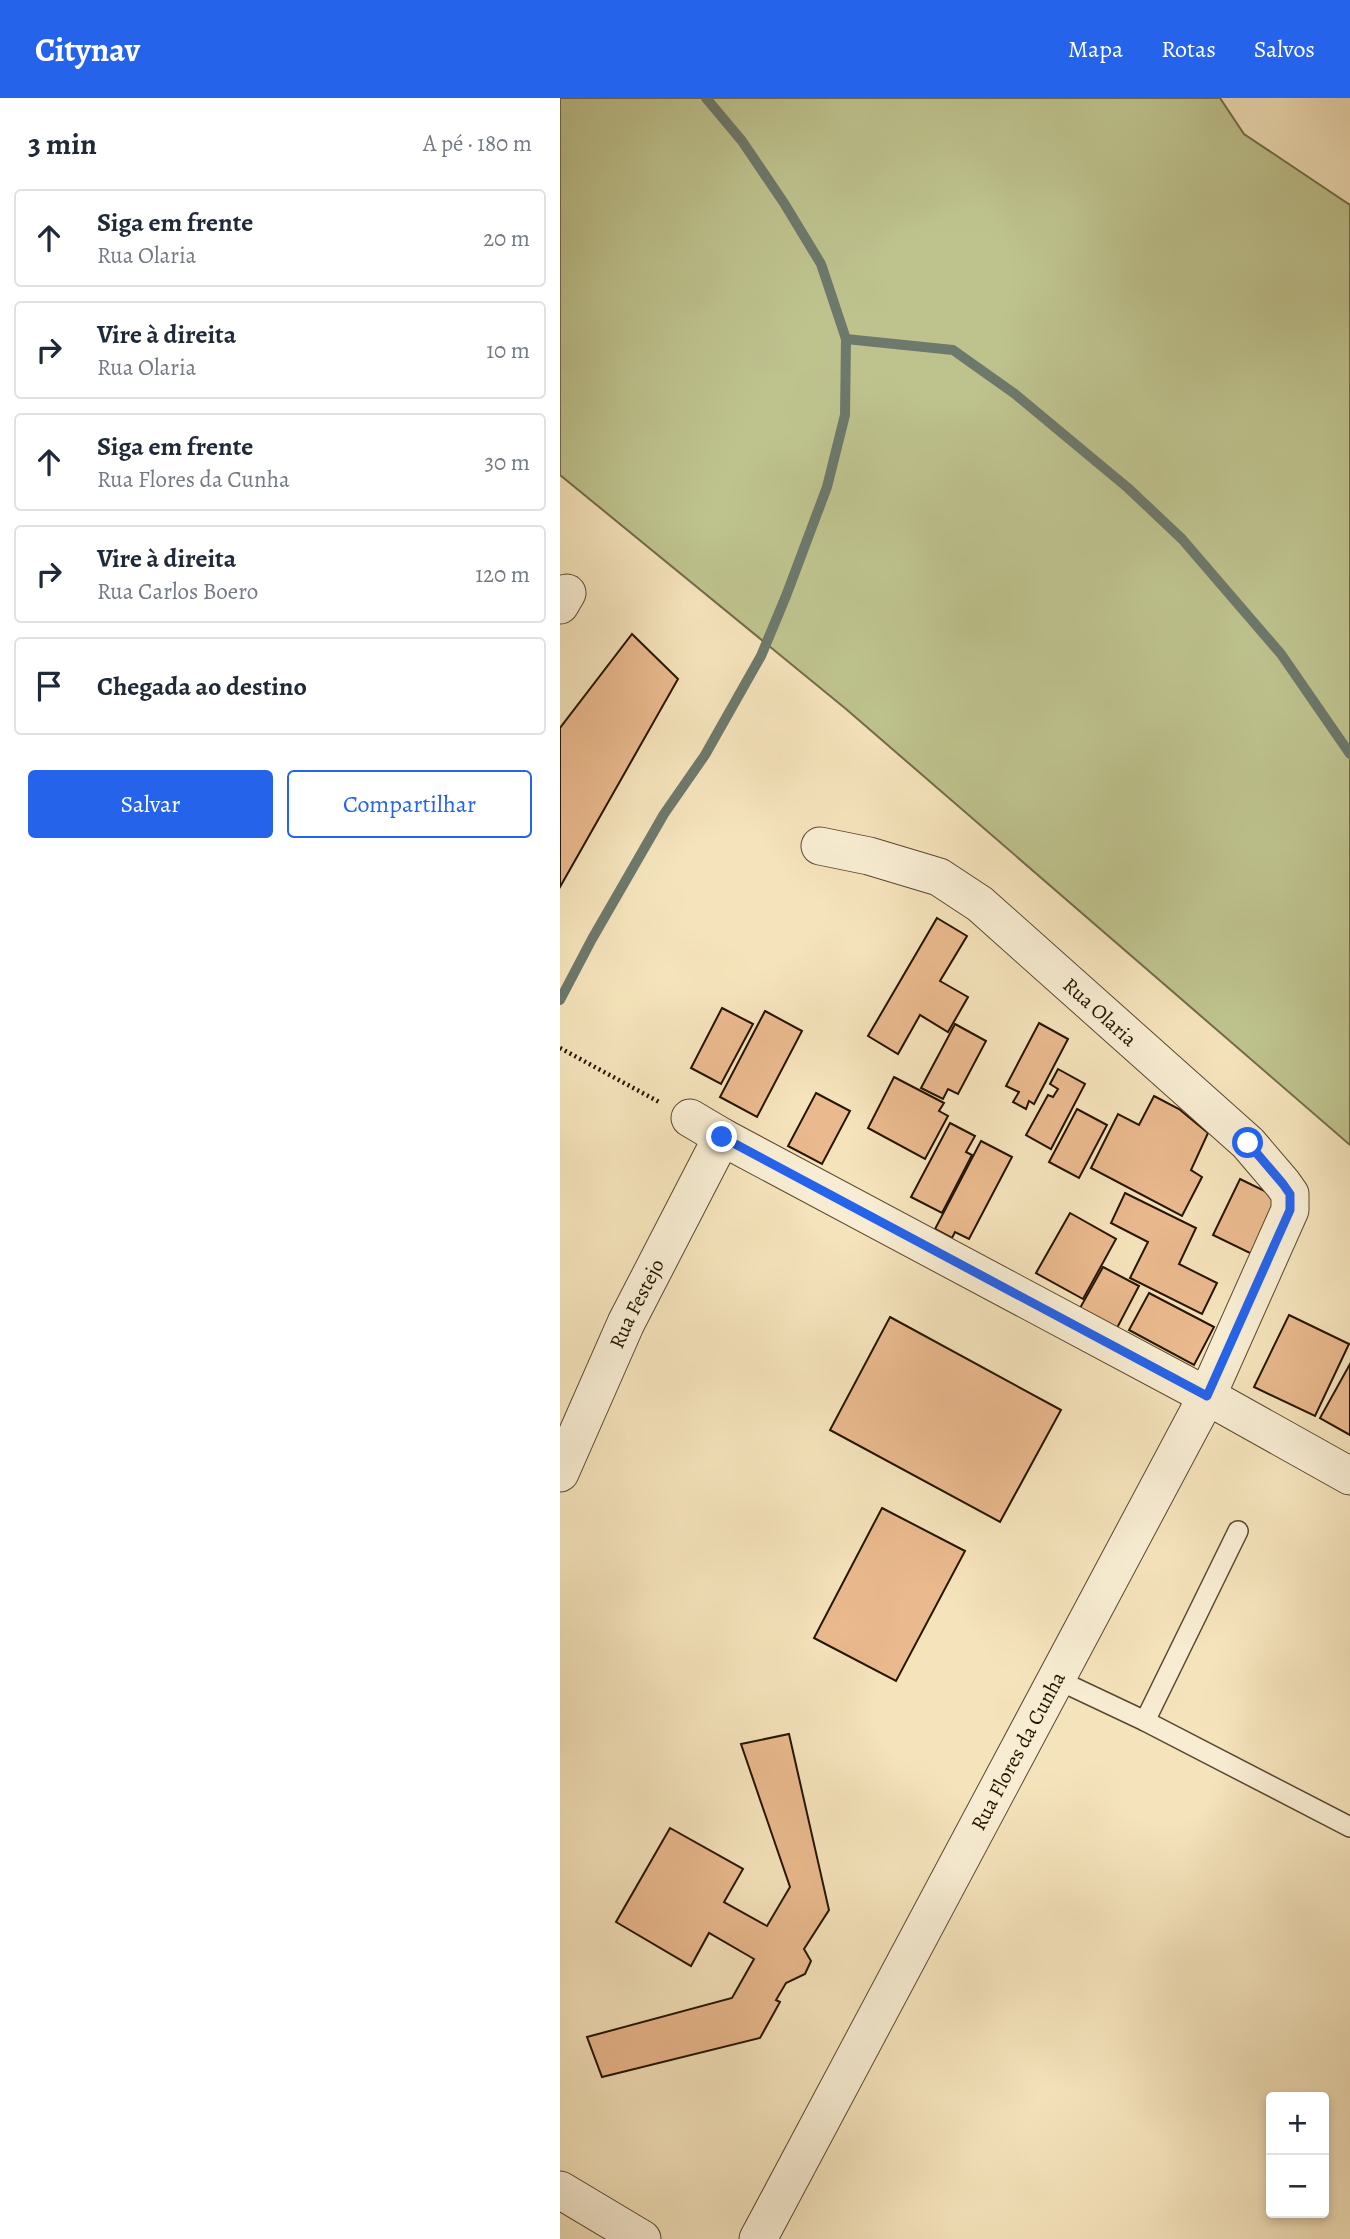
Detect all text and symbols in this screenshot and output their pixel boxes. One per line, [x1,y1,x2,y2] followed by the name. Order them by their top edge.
[35,27,140,72] text: Citynav
[1068,33,1123,65] text: Mapa
[1161,33,1216,65] text: Rotas
[1254,33,1315,65] text: Salvos
[28,124,97,164] text: 3 min
[423,128,532,159] text: A pé · 180 m
[97,205,253,240] text: Siga em frente
[30,219,68,257] icon: ahead
[483,223,530,254] text: 20 m
[97,240,196,271] text: Rua Olaria
[97,317,236,352] text: Vire à direita
[30,331,68,369] icon: right
[486,335,530,366] text: 10 m
[97,352,196,383] text: Rua Olaria
[97,429,253,464] text: Siga em frente
[30,443,68,481] icon: ahead
[484,447,530,478] text: 30 m
[97,464,290,495] text: Rua Flores da Cunha
[97,541,236,576] text: Vire à direita
[30,555,68,593] icon: right
[475,559,530,590] text: 120 m
[97,576,258,607] text: Rua Carlos Boero
[30,667,68,705] icon: arrive
[97,669,307,704] text: Chegada ao destino
[28,770,273,838] button: Salvar
[287,770,532,838] button: Compartilhar
[1057,971,1143,1053] street label: Rua Olaria
[706,1121,737,1152] route end
[1232,1127,1263,1158] route start
[602,1254,671,1353] street label: Rua Festejo
[964,1666,1072,1835] street label: Rua Flores da Cunha
[1266,2092,1329,2218] map controls
[1266,2092,1329,2155] button: +
[1266,2155,1329,2218] button: −

